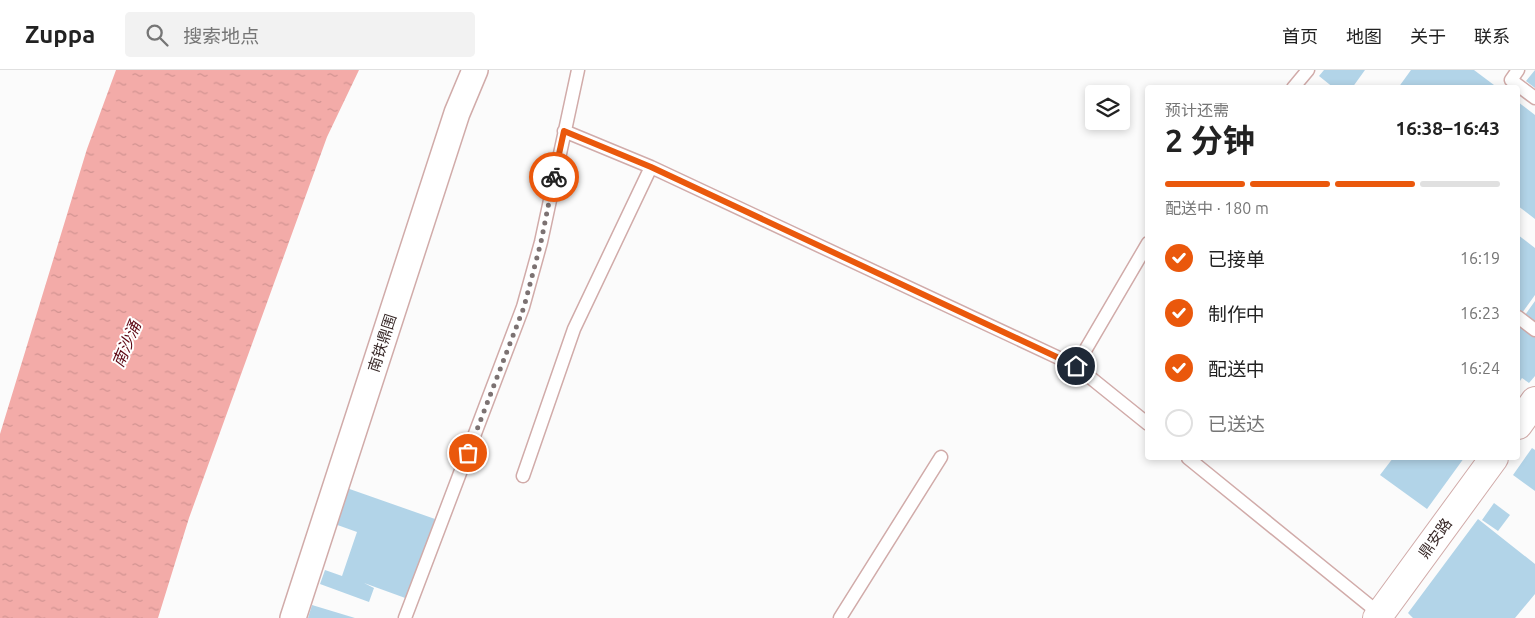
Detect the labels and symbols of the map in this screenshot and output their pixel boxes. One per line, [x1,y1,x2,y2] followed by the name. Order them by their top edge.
[529,152,579,202] courier
[365,312,399,374] street label: 南铁鼎围
[108,317,144,370] water label: 南沙涌
[1055,345,1097,387] pin
[447,432,489,474] pin
[1415,515,1455,561] street label: 鼎安路

